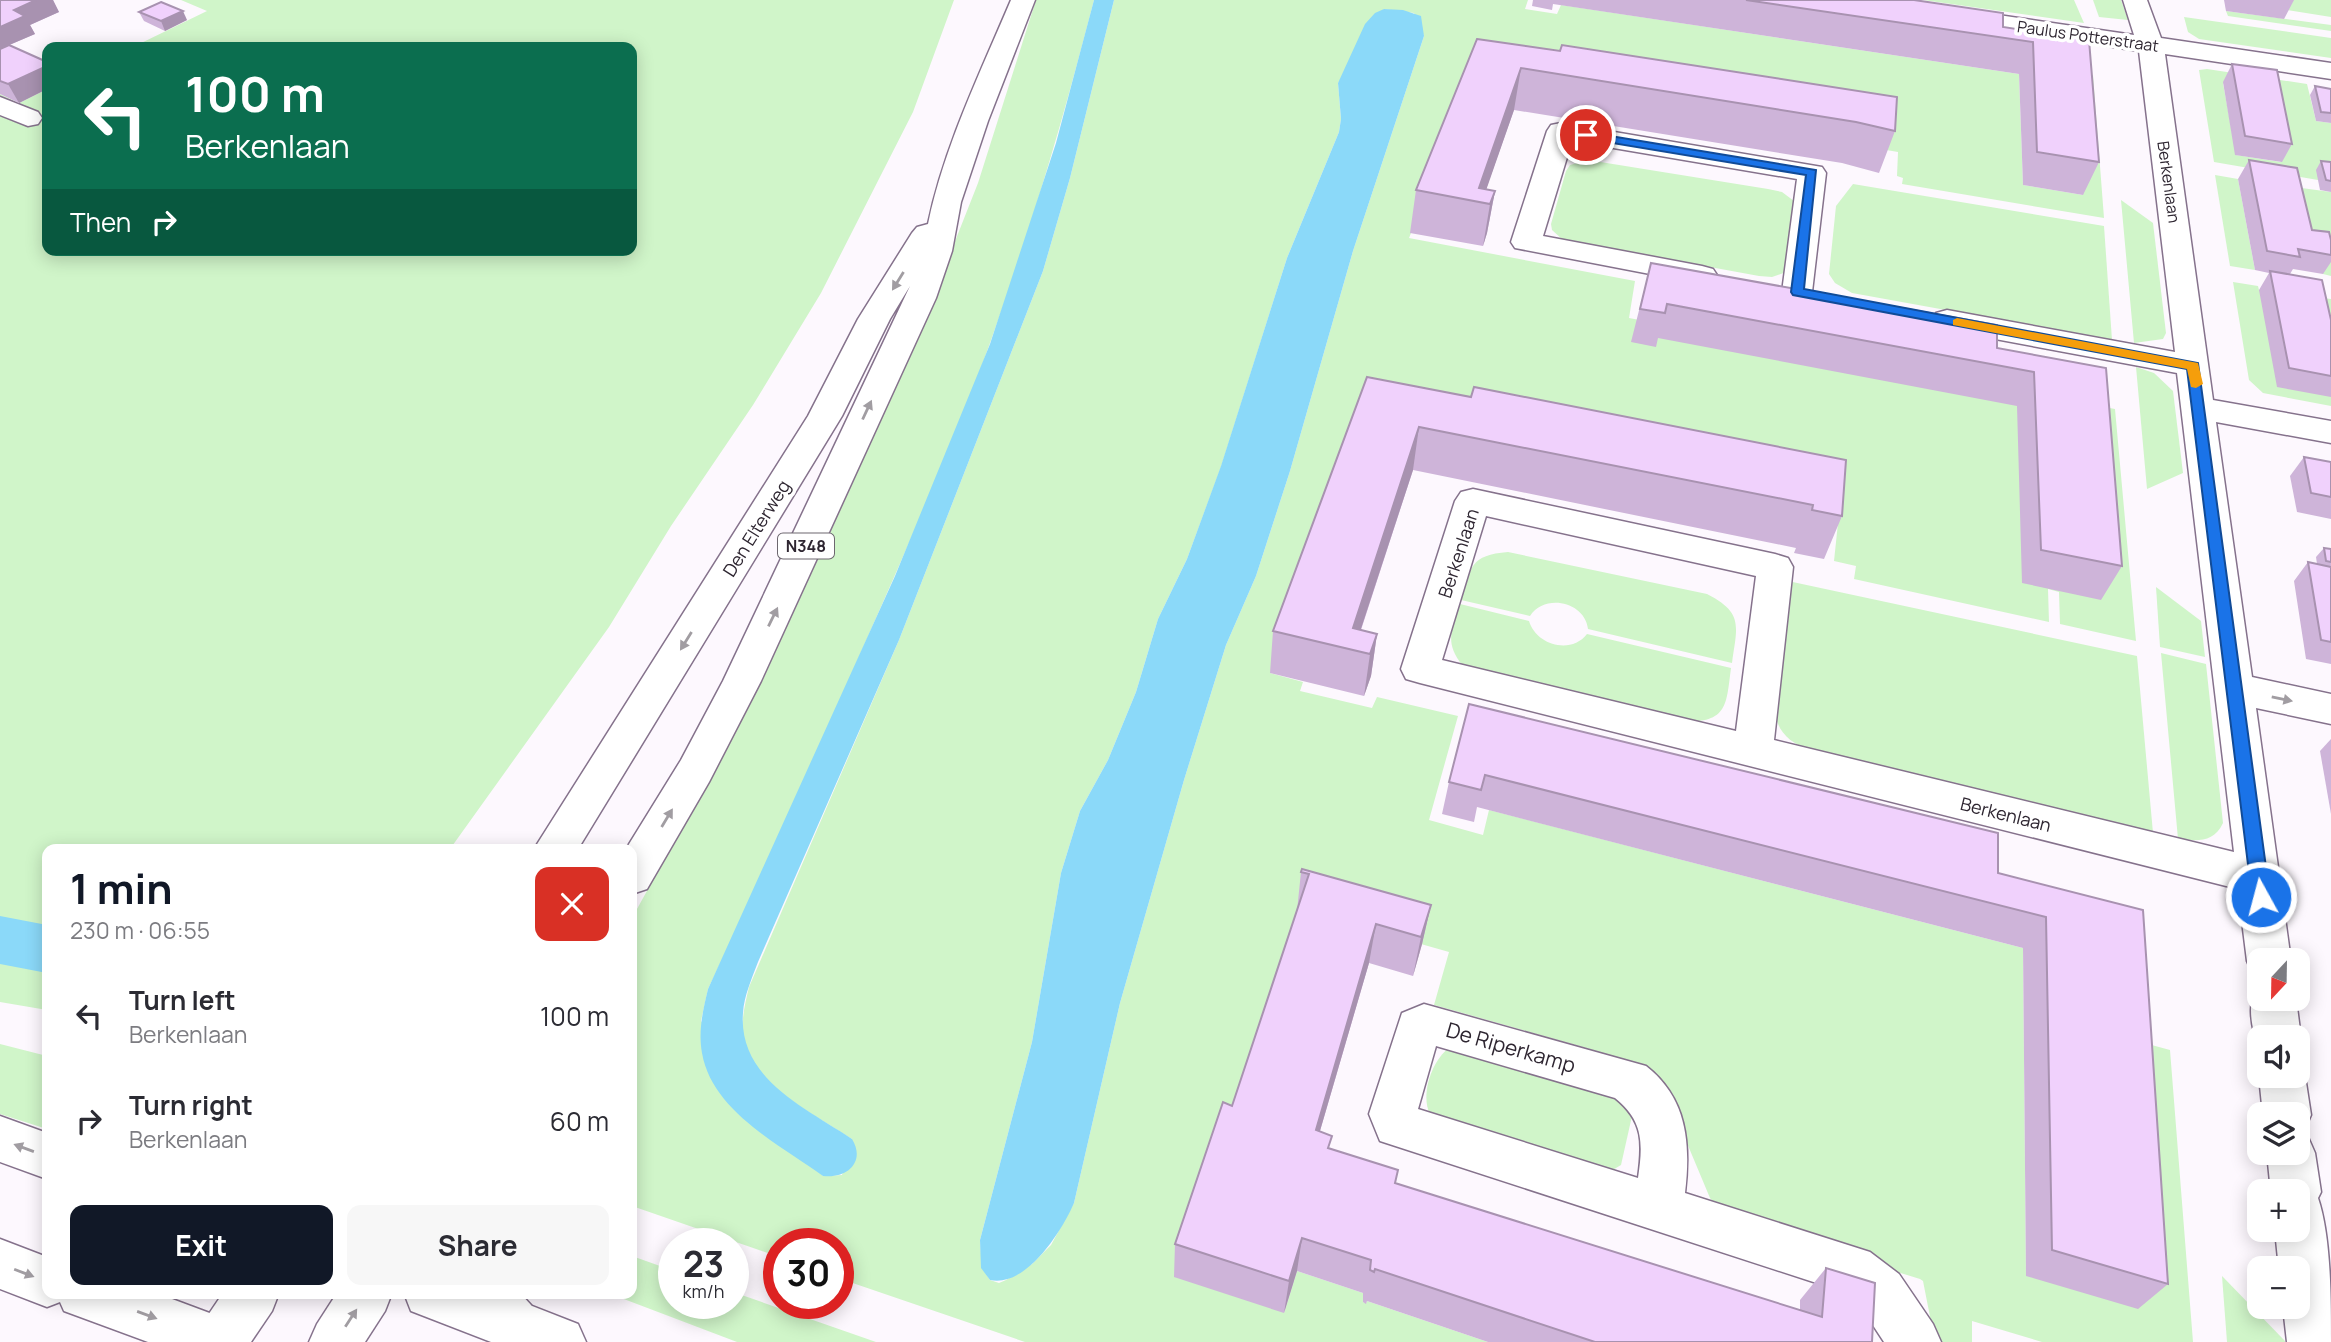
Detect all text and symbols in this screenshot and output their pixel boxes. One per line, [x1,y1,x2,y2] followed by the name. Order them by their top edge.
[2016,15,2160,57] street label: Paulus Potterstraat
[185,60,325,127] text: 100 m
[70,70,161,161] icon: left
[1556,105,1616,165] pin
[1567,116,1605,154] icon: arrive
[185,124,350,168] text: Berkenlaan
[2152,140,2186,224] street label: Berkenlaan
[145,203,183,241] icon: right
[70,204,131,240] text: Then
[892,271,904,290] one-way arrow
[862,400,873,420] one-way arrow
[717,475,795,581] street label: Den Elterweg
[1432,505,1484,601] street label: Berkenlaan
[778,534,834,558] road number: N348
[767,607,778,627] one-way arrow
[680,631,693,650] one-way arrow
[2271,693,2293,704] one-way arrow
[1958,791,2054,837] street label: Berkenlaan
[661,809,673,828] one-way arrow
[70,859,173,917] text: 1 min
[2224,860,2298,934] position arrow
[535,867,609,941] button: close
[70,914,210,946] text: 230 m · 06:55
[2247,948,2310,1012] north arrow
[2247,948,2310,1319] map controls
[129,982,236,1018] text: Turn left
[70,997,108,1035] icon: left
[540,998,609,1034] text: 100 m
[1443,1015,1579,1079] street label: De Riperkamp
[129,1018,247,1050] text: Berkenlaan
[2247,1025,2310,1088] button: sound
[129,1087,253,1123] text: Turn right
[70,1102,108,1140] icon: right
[2247,1102,2310,1165] button: layers
[550,1103,609,1139] text: 60 m
[129,1123,247,1155] text: Berkenlaan
[13,1142,34,1153] one-way arrow
[2247,1179,2310,1242] button: +
[70,1205,333,1285] button: Exit
[347,1205,609,1285] button: Share
[763,1228,854,1319] speed limit sign: 30
[683,1240,724,1288] text: 23
[2247,1256,2310,1319] button: −
[13,1268,34,1279] one-way arrow
[683,1279,724,1303] text: km/h
[344,1308,357,1327] one-way arrow
[136,1309,157,1320] one-way arrow

